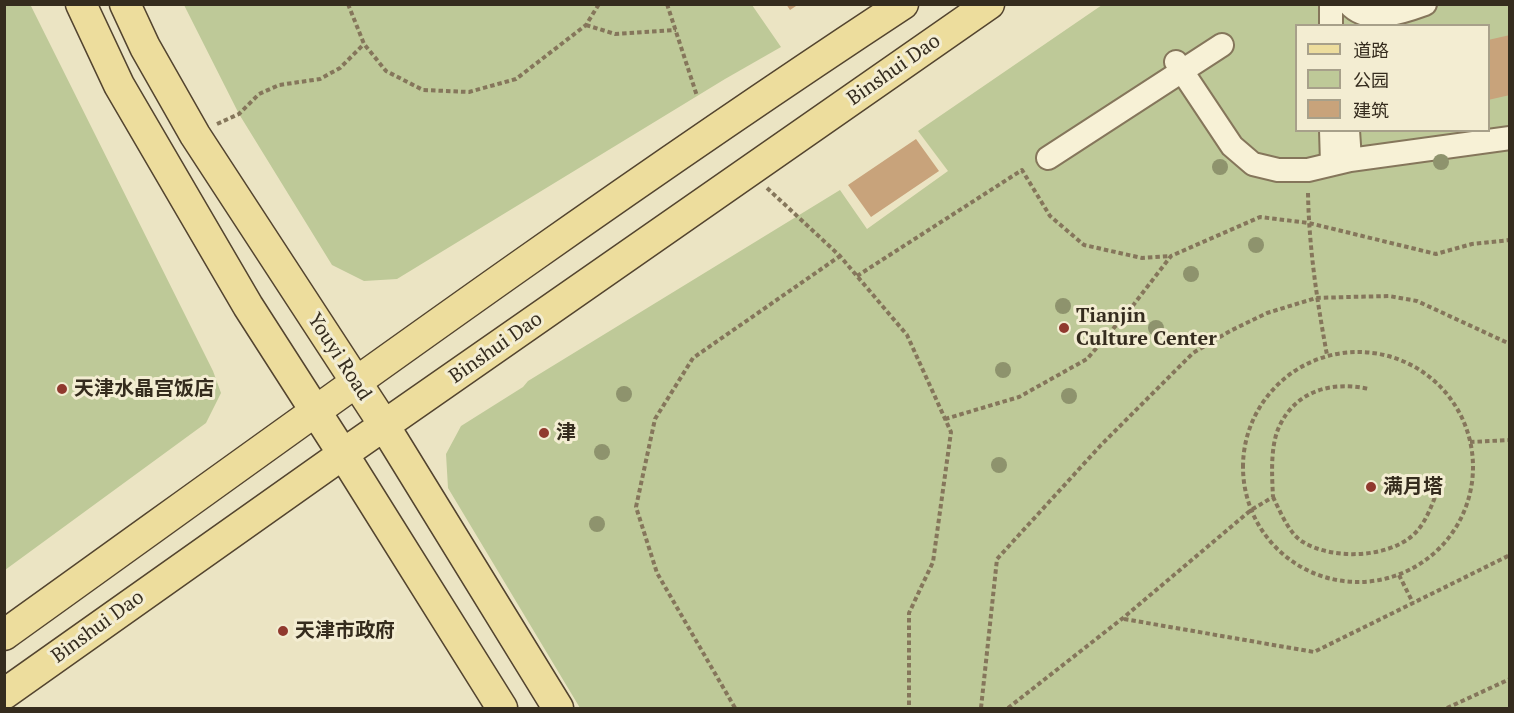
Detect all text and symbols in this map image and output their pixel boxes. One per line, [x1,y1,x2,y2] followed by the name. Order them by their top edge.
[1295,24,1490,132] legend
[843,29,945,111] street label: Binshui Dao
[1353,38,1389,62] text: 道路
[1353,68,1389,92] text: 公园
[1353,98,1389,122] text: 建筑
[1076,304,1217,351] place label: Tianjin Culture Center
[445,307,547,389] street label: Binshui Dao
[302,309,376,405] street label: Youyi Road
[1057,321,1071,335] marker: Tianjin Culture Center
[74,377,214,401] place label: 天津水晶宫饭店
[55,382,69,396] marker: 天津水晶宫饭店
[556,421,576,445] place label: 津
[537,426,551,440] marker: 津
[1383,475,1443,499] place label: 满月塔
[1364,480,1378,494] marker: 满月塔
[47,585,149,669] street label: Binshui Dao
[295,619,395,643] place label: 天津市政府
[276,624,290,638] marker: 天津市政府

